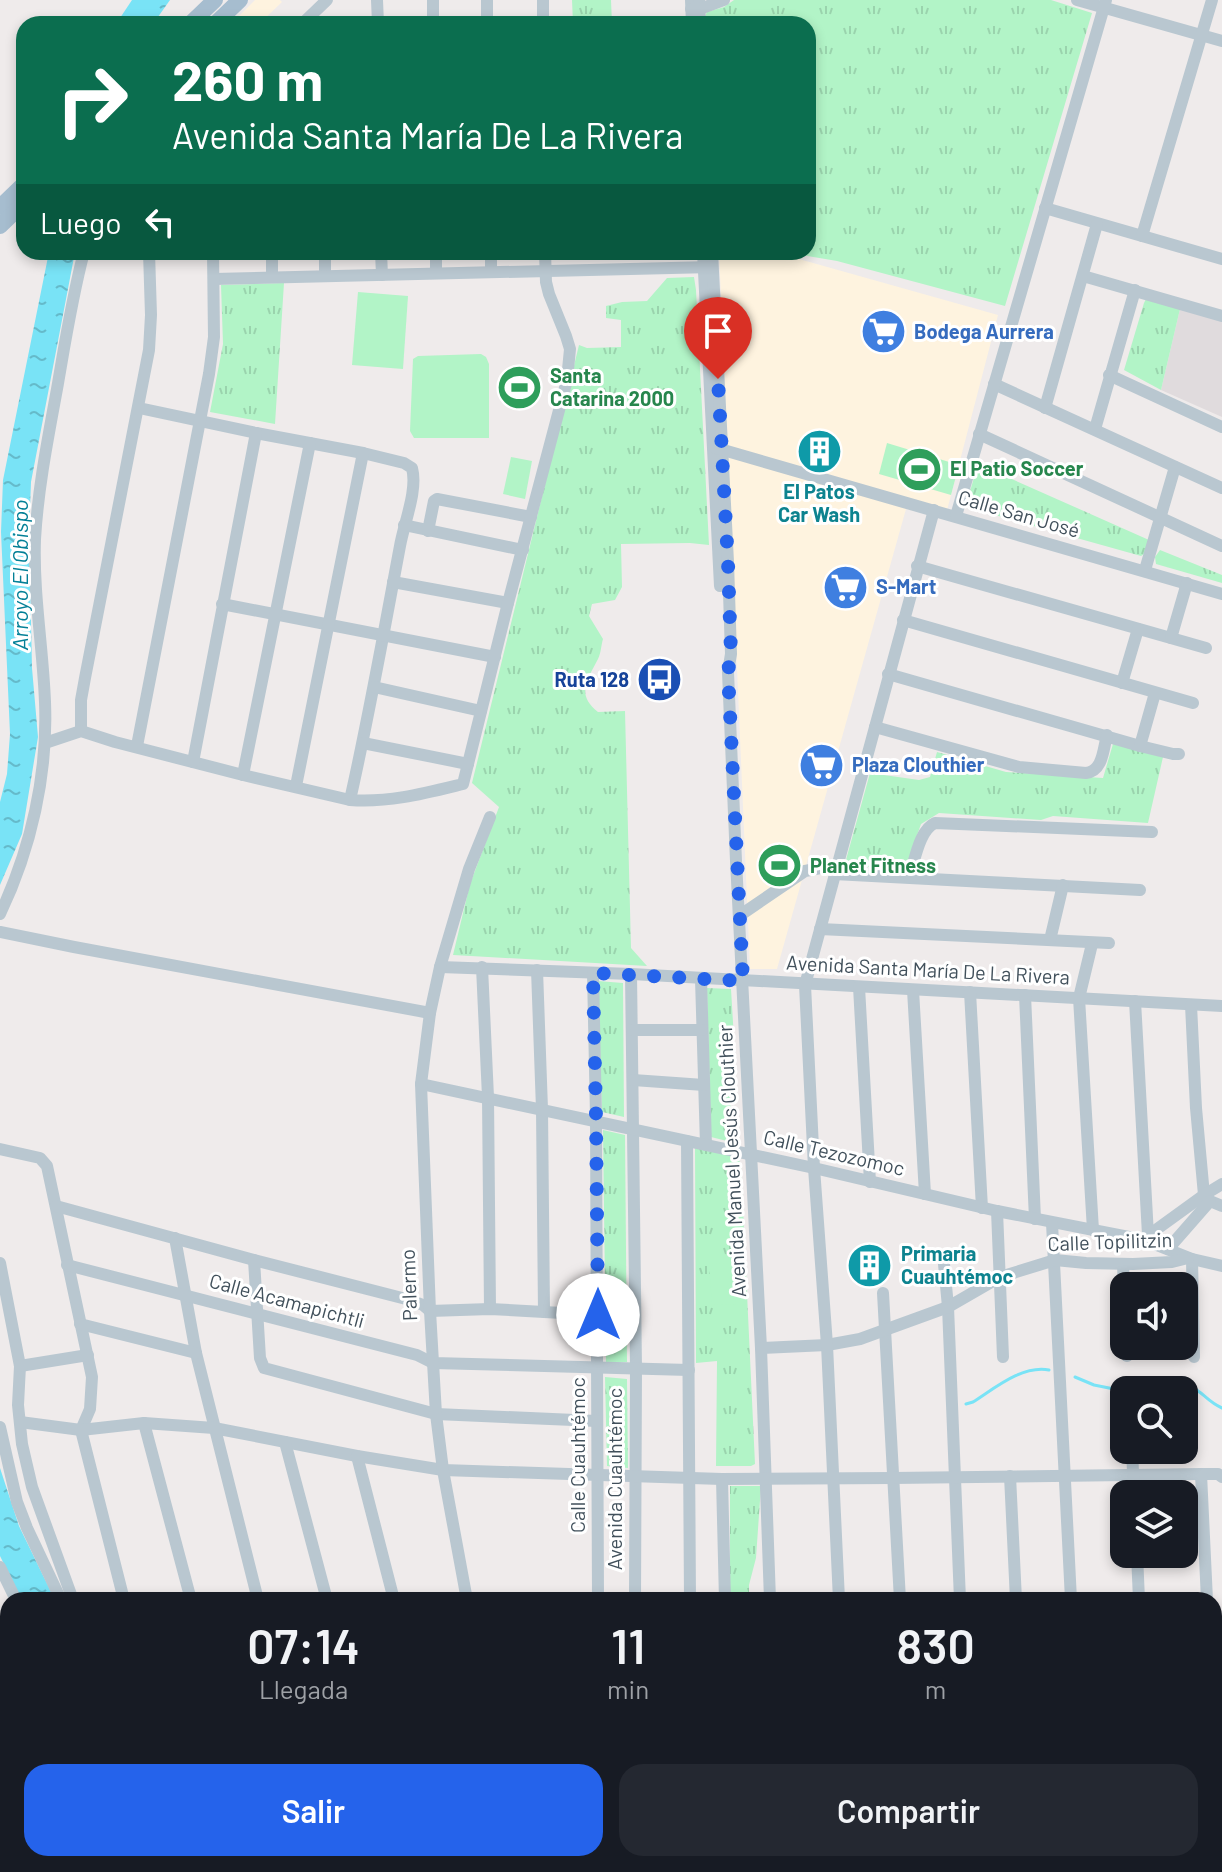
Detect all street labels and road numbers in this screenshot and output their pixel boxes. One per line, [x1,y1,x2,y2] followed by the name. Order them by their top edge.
[956,484,1083,542] street label: Calle San José
[786,950,1071,988] street label: Avenida Santa María De La Rivera
[712,1024,750,1298] street label: Avenida Manuel Jesús Clouthier
[761,1124,907,1180] street label: Calle Tezozomoc
[1047,1227,1173,1255] street label: Calle Topilitzin
[395,1249,421,1321] street label: Palermo
[207,1268,367,1332] street label: Calle Acamapichtli
[565,1377,589,1533] street label: Calle Cuauhtémoc
[602,1388,626,1570] street label: Avenida Cuauhtémoc

